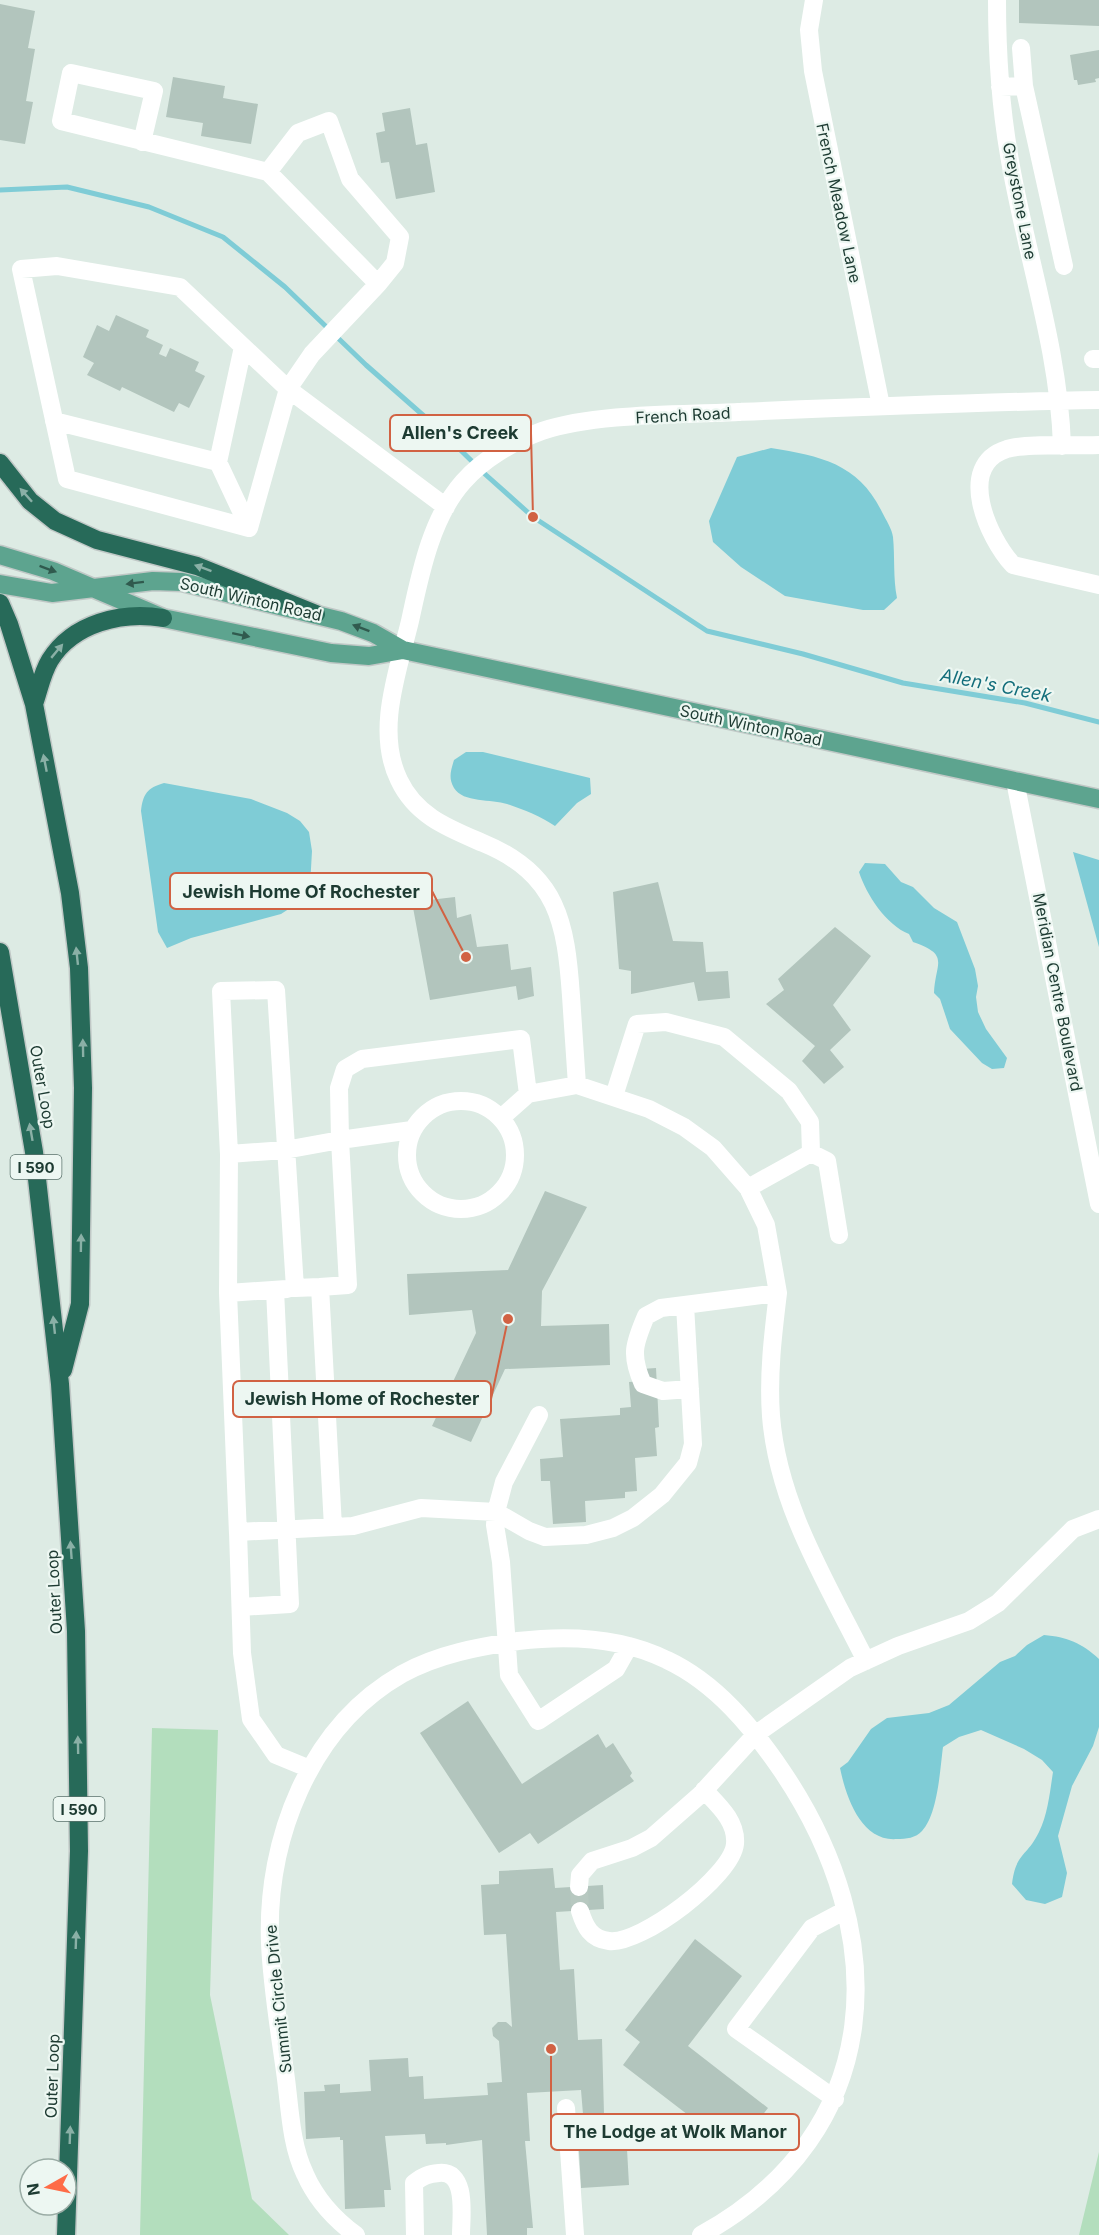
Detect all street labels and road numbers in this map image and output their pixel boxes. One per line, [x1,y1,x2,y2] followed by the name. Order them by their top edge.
[812,121,866,285] street label: French Meadow Lane
[999,141,1041,261] street label: Greystone Lane
[635,403,731,427] street label: French Road
[178,573,324,625] street label: South Winton Road
[678,700,824,750] street label: South Winton Road
[1029,891,1087,1093] street label: Meridian Centre Boulevard
[26,1044,60,1130] street label: Outer Loop
[10,1155,62,1179] road number: I 590
[42,1549,66,1635] street label: Outer Loop
[54,1797,104,1821] road number: I 590
[260,1924,296,2074] street label: Summit Circle Drive
[41,2033,63,2119] street label: Outer Loop

